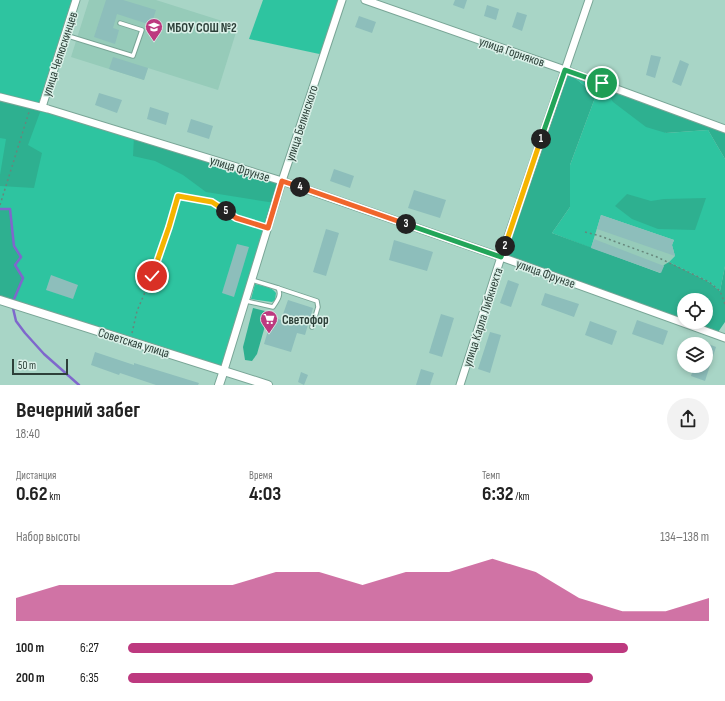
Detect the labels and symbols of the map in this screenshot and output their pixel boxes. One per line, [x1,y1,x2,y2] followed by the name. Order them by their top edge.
[39,10,81,99] street label: улица Челюскинцев
[144,17,164,42] school or university icon: МБОУ СОШ №2
[167,20,237,36] place label: МБОУ СОШ №2
[477,33,547,71] street label: улица Горняков
[585,66,619,100] pin
[282,83,322,164] street label: улица Белинского
[531,129,551,149] pin: 1
[208,152,272,186] street label: улица Фрунзе
[290,177,310,197] pin: 4
[216,201,236,221] pin: 5
[396,214,416,234] pin: 3
[495,236,515,256] pin: 2
[514,256,577,292] street label: улица Фрунзе
[135,259,169,293] pin
[459,266,507,369] street label: улица Карла Либкнехта
[259,309,279,334] supermarket icon: Светофор
[282,312,329,328] place label: Светофор
[96,324,171,361] street label: Советская улица
[12,357,68,376] scale bar

